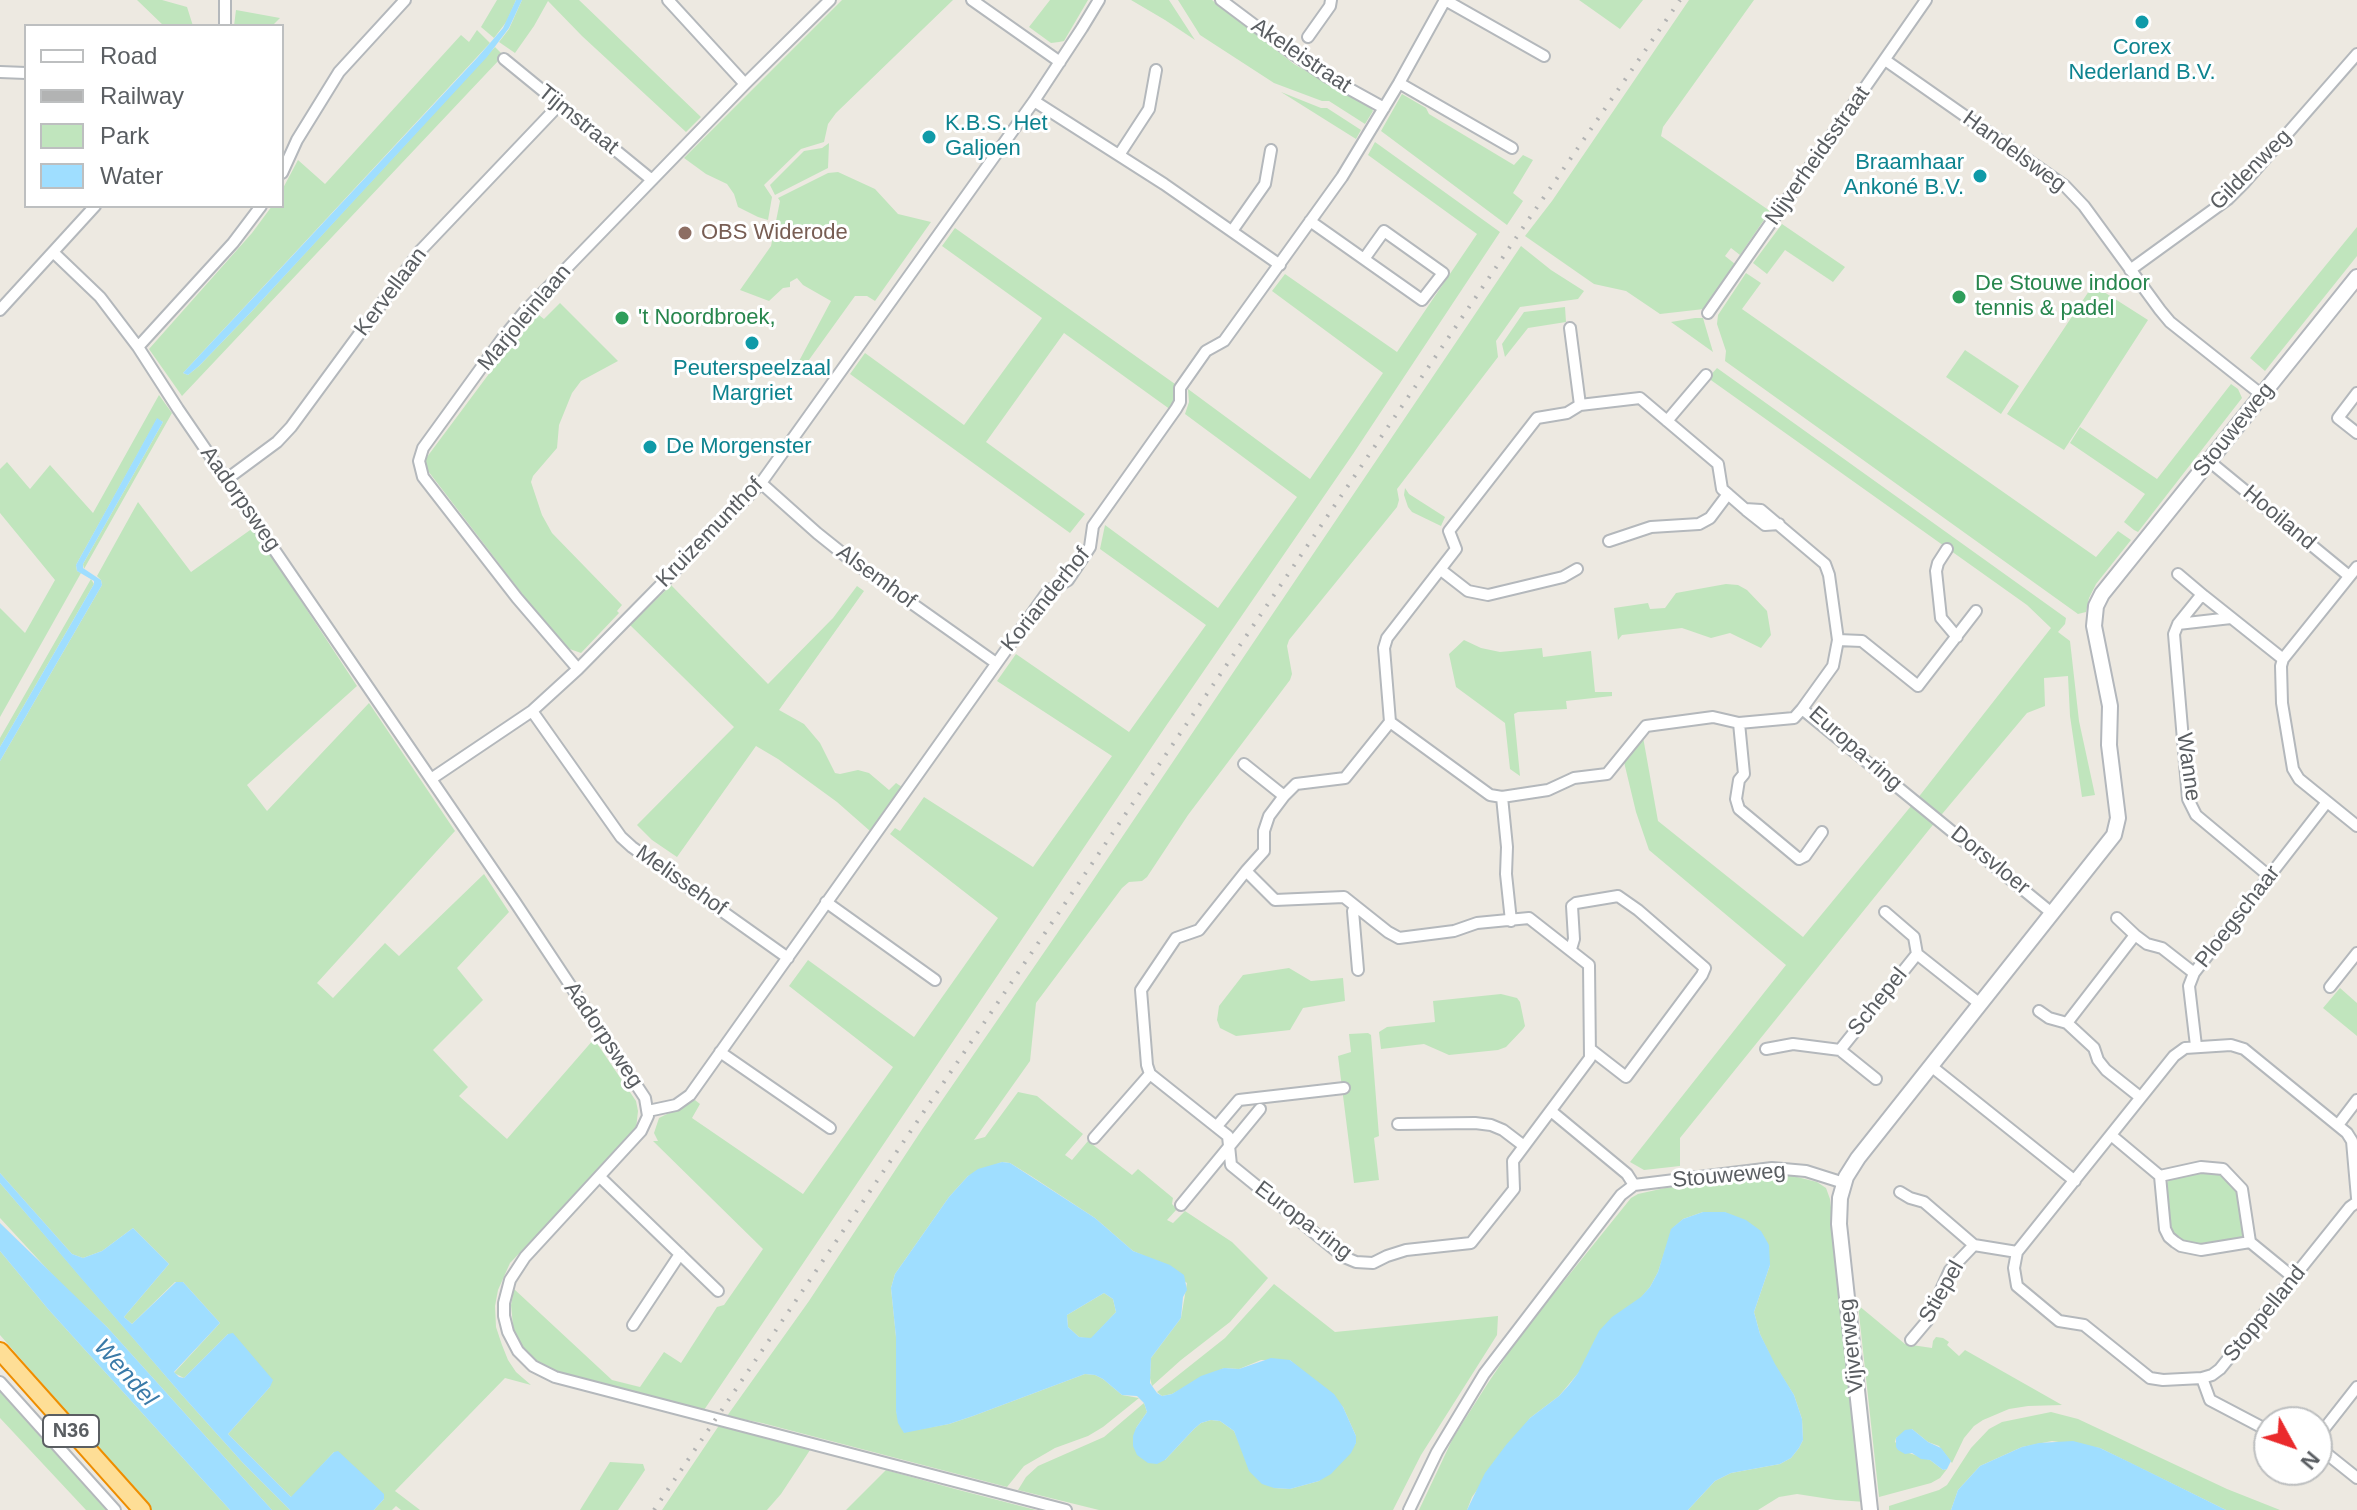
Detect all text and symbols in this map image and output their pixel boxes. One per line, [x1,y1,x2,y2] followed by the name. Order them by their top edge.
[1246,13,1356,99] street label: Akeleistraat
[2133,13,2151,31] marker: Corex Nederland B.V.
[24,24,284,208] legend
[2068,35,2216,86] place label: Corex Nederland B.V.
[100,42,157,69] text: Road
[532,80,624,160] street label: Tijmstraat
[1760,81,1876,231] street label: Nijverheidsstraat
[100,82,184,109] text: Railway
[1957,106,2071,198] street label: Handelsweg
[945,111,1048,162] place label: K.B.S. Het Galjoen
[100,122,149,149] text: Park
[2205,124,2297,216] street label: Gildenweg
[920,128,938,146] marker: K.B.S. Het Galjoen
[1844,150,1964,202] place label: Braamhaar Ankoné B.V.
[100,162,163,189] text: Water
[1971,167,1989,185] marker: Braamhaar Ankoné B.V.
[701,220,848,246] place label: OBS Widerode
[676,224,694,242] marker: OBS Widerode
[349,243,433,341] street label: Kervellaan
[473,259,577,377] street label: Marjoleinlaan
[1975,271,2150,322] place label: De Stouwe indoor tennis & padel
[1950,288,1968,306] marker: De Stouwe indoor tennis & padel
[638,305,775,331] place label: 't Noordbroek,
[613,309,631,327] marker: 't Noordbroek,
[743,334,761,352] marker: Peuterspeelzaal Margriet
[673,356,831,408] place label: Peuterspeelzaal Margriet
[2188,377,2280,483] street label: Stouweweg
[666,434,812,460] place label: De Morgenster
[641,438,659,456] marker: De Morgenster
[194,441,286,557] street label: Aadorpsweg
[651,473,769,593] street label: Kruizemunthof
[2237,480,2321,556] street label: Hooiland
[831,539,921,615] street label: Alsemhof
[996,543,1096,657] street label: Korianderhof
[1803,701,1907,797] street label: Europa-ring
[2170,731,2206,803] street label: Wanne
[1945,821,2035,901] street label: Dorsvloer
[630,840,732,922] street label: Melissehof
[2190,861,2286,973] street label: Ploegschaar
[1843,963,1913,1041] street label: Schepel
[558,977,648,1093] street label: Aadorpsweg
[1671,1158,1787,1194] street label: Stouweweg
[1249,1176,1357,1266] street label: Europa-ring
[1914,1256,1970,1328] street label: Stiepel
[2218,1261,2312,1367] street label: Stoppelland
[1834,1297,1870,1395] street label: Vijverweg
[87,1333,163,1413] water label: Wendel
[2253,1406,2333,1486] north arrow
[43,1415,99,1447] road number: N36
[2296,1446,2325,1475] text: N

